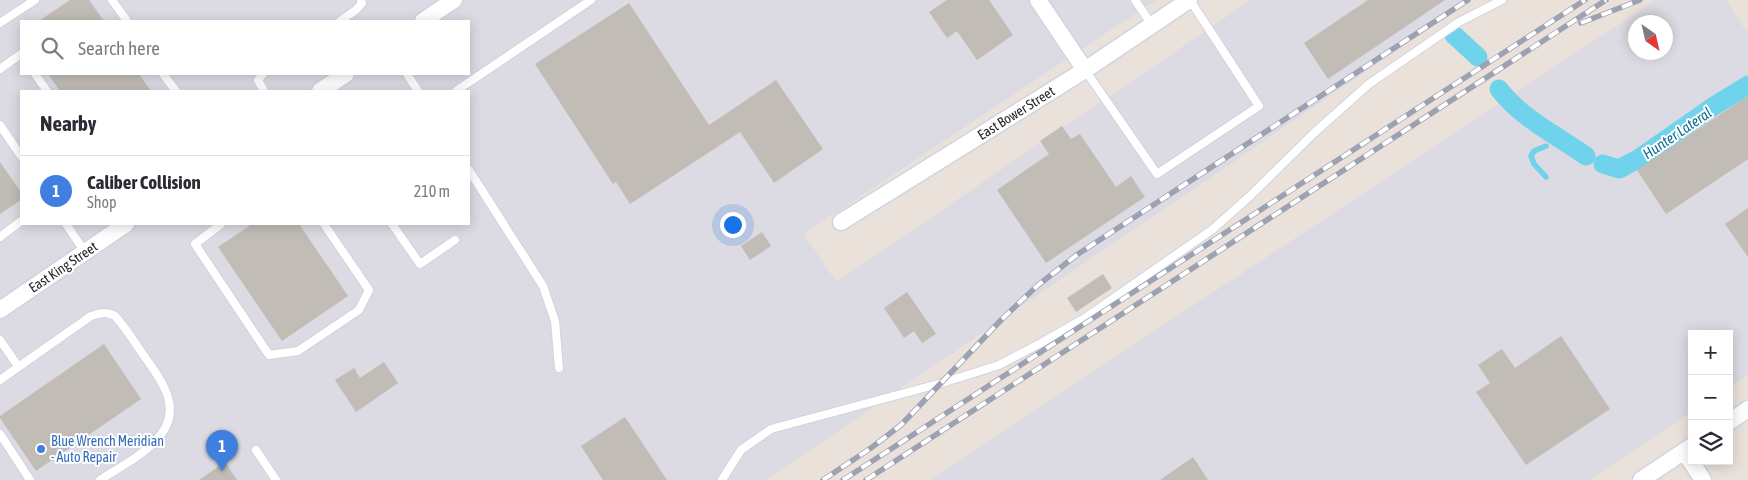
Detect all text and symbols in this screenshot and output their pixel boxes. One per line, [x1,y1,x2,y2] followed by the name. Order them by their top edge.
[1628,15,1673,60] north arrow
[20,20,470,75] search box
[38,34,66,62] icon: search
[78,37,160,59] text: Search here
[975,83,1057,143] street label: East Bower Street
[1639,104,1715,162] water label: Hunter Lateral
[40,111,96,135] text: Nearby
[87,171,201,193] text: Caliber Collision
[52,182,60,200] text: 1
[414,182,450,200] text: 210 m
[87,193,117,211] text: Shop
[720,212,746,238] your location
[26,238,100,296] street label: East King Street
[1688,330,1733,465] map controls
[1688,330,1733,375] button: +
[1688,375,1733,420] button: −
[1688,420,1733,465] button: layers
[206,430,238,471] pin: 1
[51,433,164,465] place label: Blue Wrench Meridian - Auto Repair
[35,443,47,455] marker: Blue Wrench Meridian - Auto Repair

